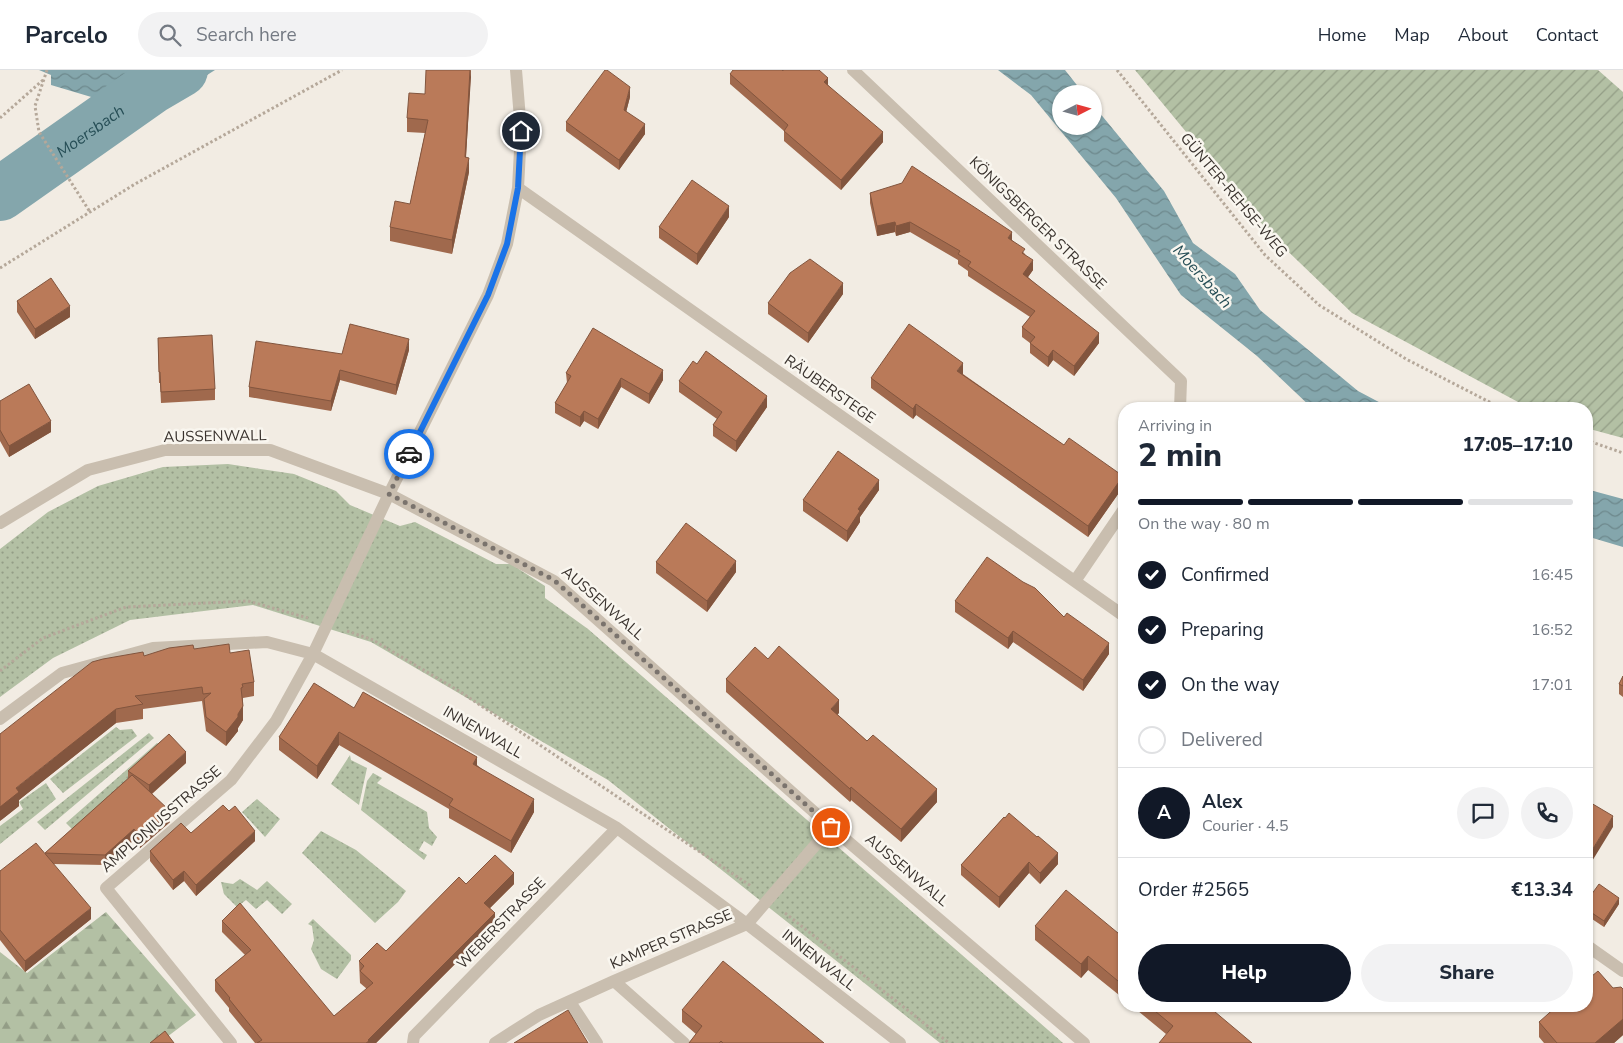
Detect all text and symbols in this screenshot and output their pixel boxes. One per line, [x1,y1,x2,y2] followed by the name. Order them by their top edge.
[138,12,488,57] search box
[25,19,108,51] text: Parcelo
[156,21,184,49] icon: search
[196,22,297,48] text: Search here
[1318,23,1366,47] text: Home
[1394,23,1430,47] text: Map
[1458,23,1508,47] text: About
[1536,23,1598,47] text: Contact
[1052,85,1102,135] north arrow
[1052,85,1102,135] map controls
[52,100,129,163] water label: Moersbach
[500,110,542,152] pin
[507,117,535,145] icon: home
[1176,129,1292,261] street label: GÜNTER-REHSE-WEG
[965,152,1111,294] street label: KÖNIGSBERGER STRASSE
[1168,240,1237,313] water label: Moersbach
[780,350,880,428] street label: RÄUBERSTEGE
[1138,415,1212,437] text: Arriving in
[163,425,267,447] street label: AUSSENWALL
[384,429,434,479] courier
[1462,432,1573,458] text: 17:05–17:10
[1138,434,1222,477] text: 2 min
[395,440,423,468] icon: car
[1138,513,1270,535] text: On the way · 80 m
[1138,561,1166,589] icon: check
[558,562,648,644] street label: AUSSENWALL
[1181,562,1269,588] text: Confirmed
[1531,564,1573,586] text: 16:45
[1138,616,1166,644] icon: check
[1181,617,1264,643] text: Preparing
[1531,619,1573,641] text: 16:52
[1138,671,1166,699] icon: check
[1181,672,1279,698] text: On the way
[1531,674,1573,696] text: 17:01
[440,701,526,763] street label: INNENWALL
[1181,727,1263,753] text: Delivered
[97,761,225,877] street label: AMPLONIUSSTRASSE
[1457,787,1509,839] button: chat
[1521,787,1573,839] button: phone
[1202,789,1243,815] text: Alex
[1157,800,1171,826] text: A
[810,806,852,848] pin
[817,813,845,841] icon: bag
[1202,815,1288,837] text: Courier · 4.5
[861,829,953,911] street label: AUSSENWALL
[452,873,550,973] street label: WEBERSTRASSE
[1138,877,1249,903] text: Order #2565
[1511,877,1573,903] text: €13.34
[607,904,735,974] street label: KAMPER STRASSE
[778,925,860,995] street label: INNENWALL
[1138,944,1351,1002] button: Help
[1361,944,1573,1002] button: Share

